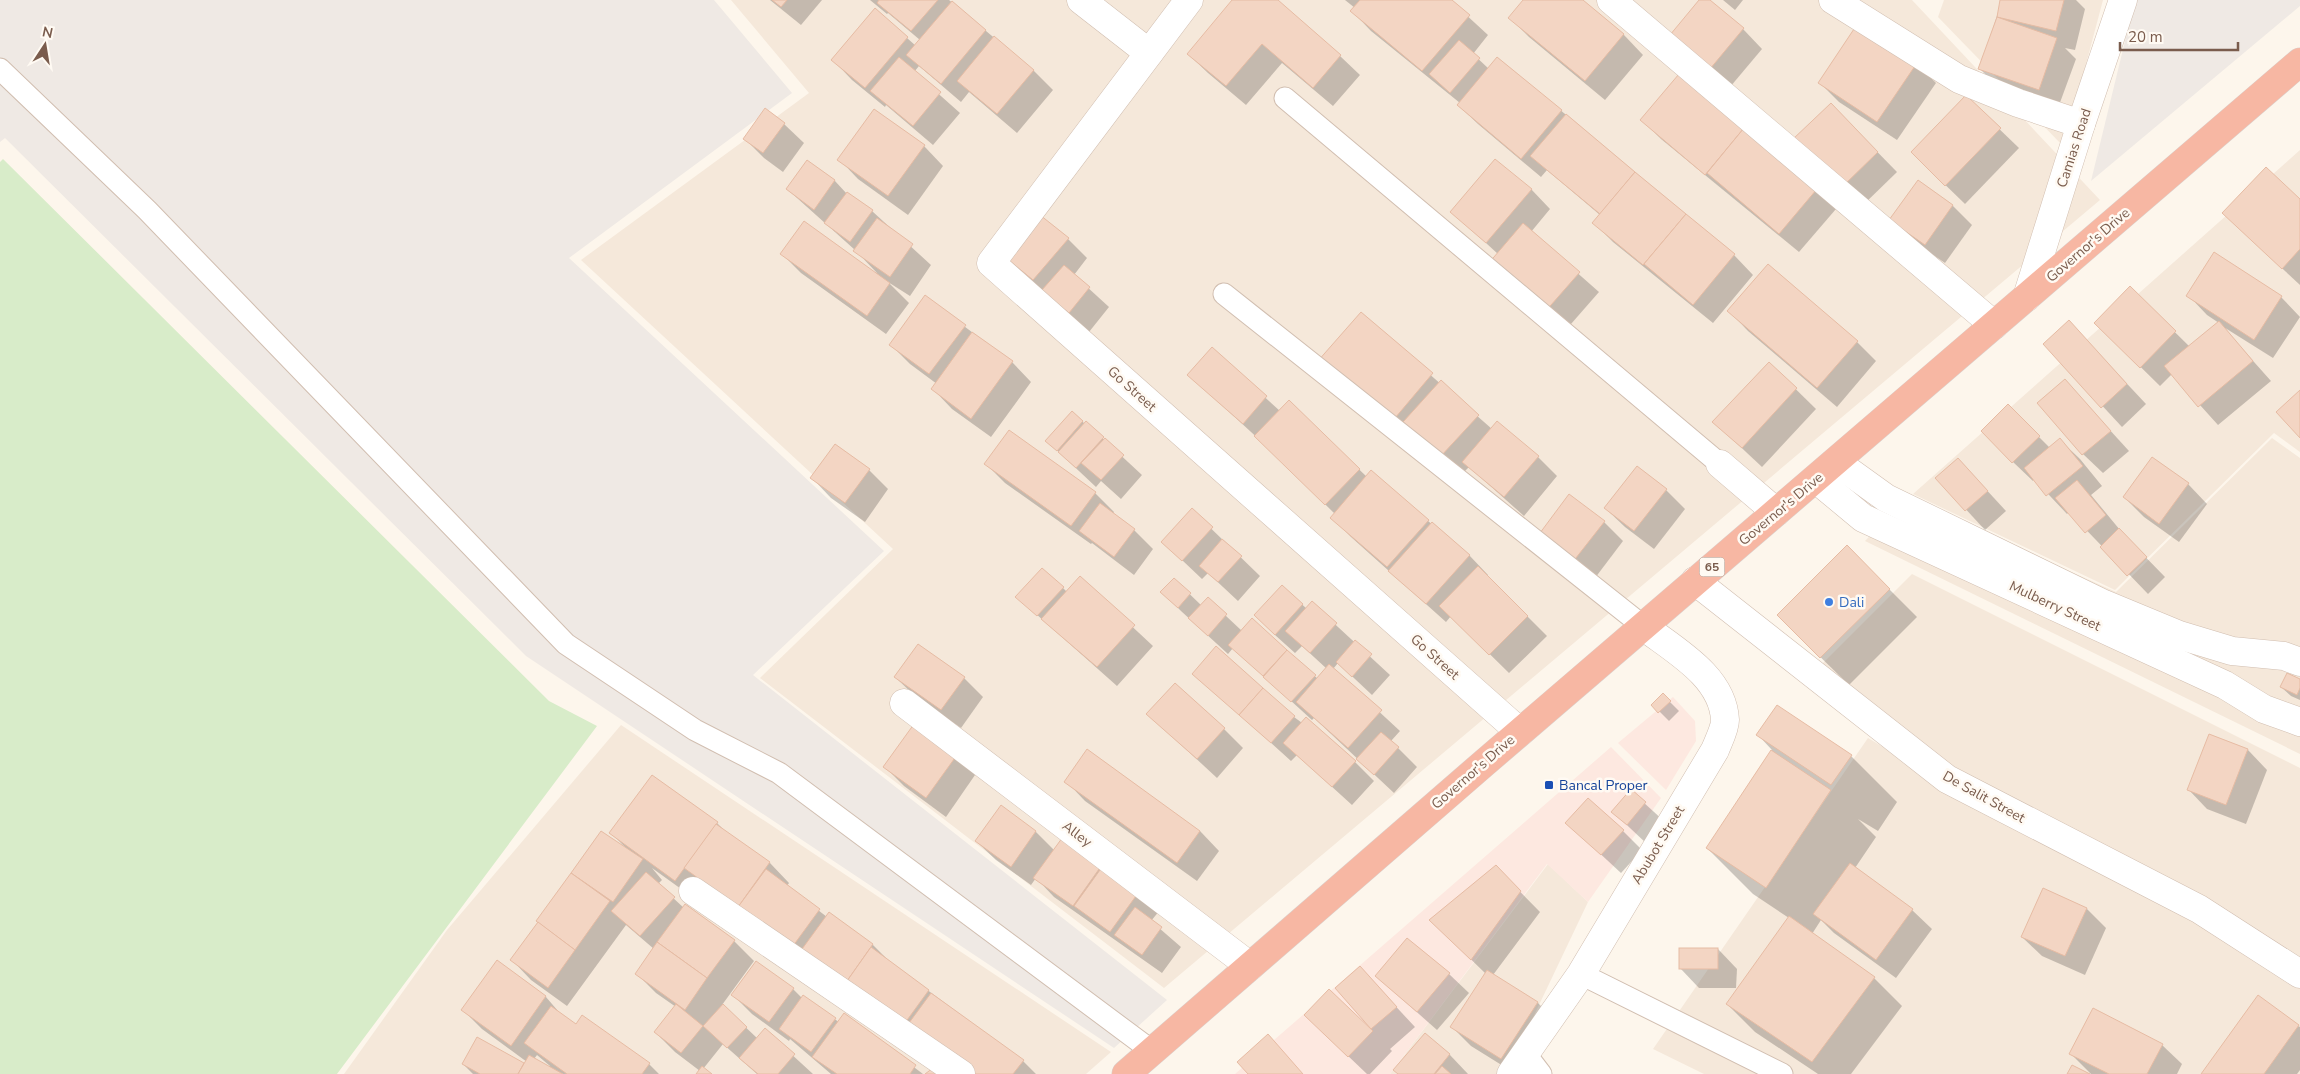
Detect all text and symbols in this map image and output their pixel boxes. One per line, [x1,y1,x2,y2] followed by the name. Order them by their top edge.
[20,20,70,70] north arrow
[2120,20,2238,52] scale bar
[40,22,55,43] text: N
[2128,27,2163,47] text: 20 m
[2052,106,2096,190] street label: Camias Road
[2042,203,2134,287] street label: Governor's Drive
[1103,362,1161,416] street label: Go Street
[1735,468,1827,550] street label: Governor's Drive
[1700,558,1724,576] road number: 65
[2006,576,2104,636] street label: Mulberry Street
[1839,593,1864,612] place label: Dali
[1823,596,1835,608] marker: Dali
[1406,630,1464,684] street label: Go Street
[1427,730,1519,814] street label: Governor's Drive
[1939,766,2029,828] street label: De Salit Street
[1559,776,1647,795] place label: Bancal Proper
[1543,779,1555,791] marker: Bancal Proper
[1627,802,1689,888] street label: Abubot Street
[1058,816,1097,852] street label: Alley

